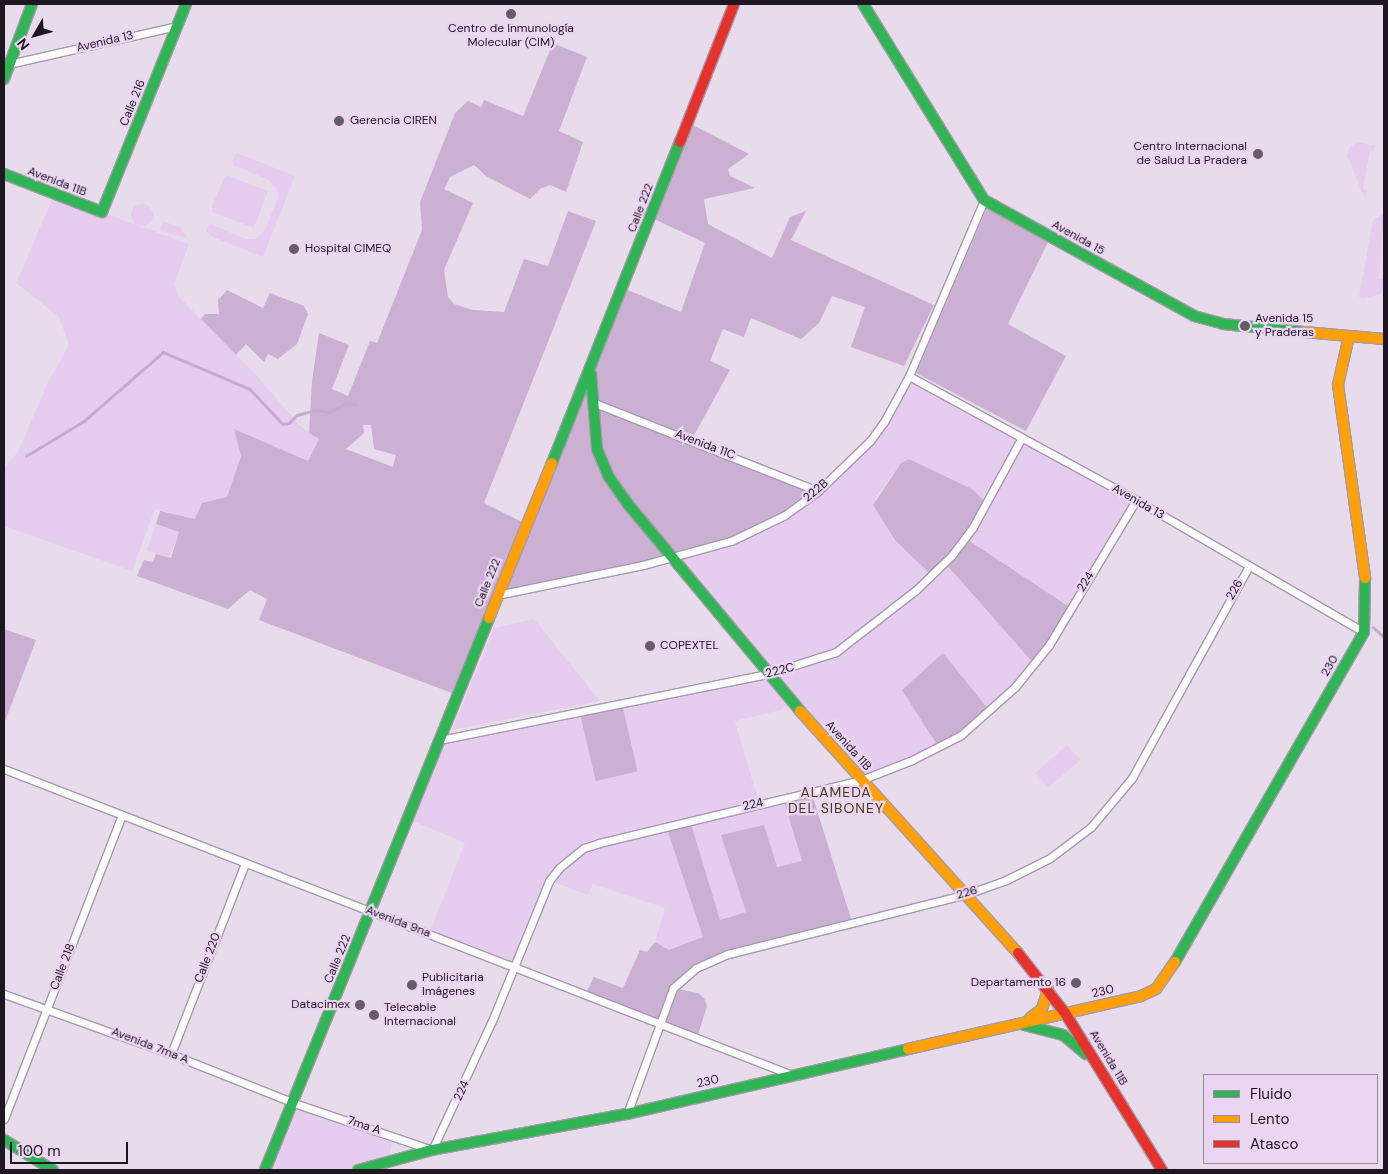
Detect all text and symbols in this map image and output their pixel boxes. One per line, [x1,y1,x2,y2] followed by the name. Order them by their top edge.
[505,8,517,20] marker: Centro de Inmunología Molecular (CIM)
[10,10,60,60] north arrow
[448,22,574,50] place label: Centro de Inmunología Molecular (CIM)
[75,28,135,56] street label: Avenida 13
[13,35,33,54] text: N
[117,78,149,128] street label: Calle 216
[332,114,346,128] marker: Gerencia CIREN
[350,114,437,128] place label: Gerencia CIREN
[1134,140,1247,168] place label: Centro Internacional de Salud La Pradera
[1251,147,1265,161] marker: Centro Internacional de Salud La Pradera
[26,164,88,200] street label: Avenida 11B
[625,182,657,234] street label: Calle 222
[1049,218,1107,258] street label: Avenida 15
[287,242,301,256] marker: Hospital CIMEQ
[305,242,391,256] place label: Hospital CIMEQ
[1255,312,1314,340] place label: Avenida 15 y Praderas
[1239,320,1251,332] marker: Avenida 15 y Praderas
[673,427,737,463] street label: Avenida 11C
[801,476,831,506] street label: 222B
[1109,481,1167,523] street label: Avenida 13
[472,557,504,609] street label: Calle 222
[1074,569,1098,595] street label: 224
[1224,577,1246,603] street label: 226
[660,639,719,653] place label: COPEXTEL
[644,640,656,652] marker: COPEXTEL
[1318,653,1342,679] street label: 230
[764,660,796,682] street label: 222C
[822,718,874,774] street label: Avenida 11B
[787,784,885,816] district label: ALAMEDA DEL SIBONEY
[741,796,765,814] street label: 224
[955,883,979,903] street label: 226
[364,903,432,941] street label: Avenida 9na
[192,931,224,985] street label: Calle 220
[322,933,354,985] street label: Calle 222
[48,942,78,992] street label: Calle 218
[422,971,484,999] place label: Publicitaria Imágenes
[971,976,1066,990] place label: Departamento 16
[1070,977,1082,989] marker: Departamento 16
[406,979,418,991] marker: Publicitaria Imágenes
[1091,982,1115,1002] street label: 230
[291,998,350,1012] place label: Datacimex
[354,999,366,1011] marker: Datacimex
[384,1001,456,1029] place label: Telecable Internacional
[368,1009,380,1021] marker: Telecable Internacional
[109,1025,191,1067] street label: Avenida 7ma A
[1086,1028,1130,1088] street label: Avenida 11B
[696,1072,720,1092] street label: 230
[1203,1074,1378,1164] legend
[451,1079,473,1103] street label: 224
[1250,1084,1292,1104] text: Fluido
[1250,1109,1289,1129] text: Lento
[345,1114,383,1138] street label: 7ma A
[12,1132,130,1164] scale bar
[1250,1134,1298,1154] text: Atasco
[18,1141,61,1161] text: 100 m

